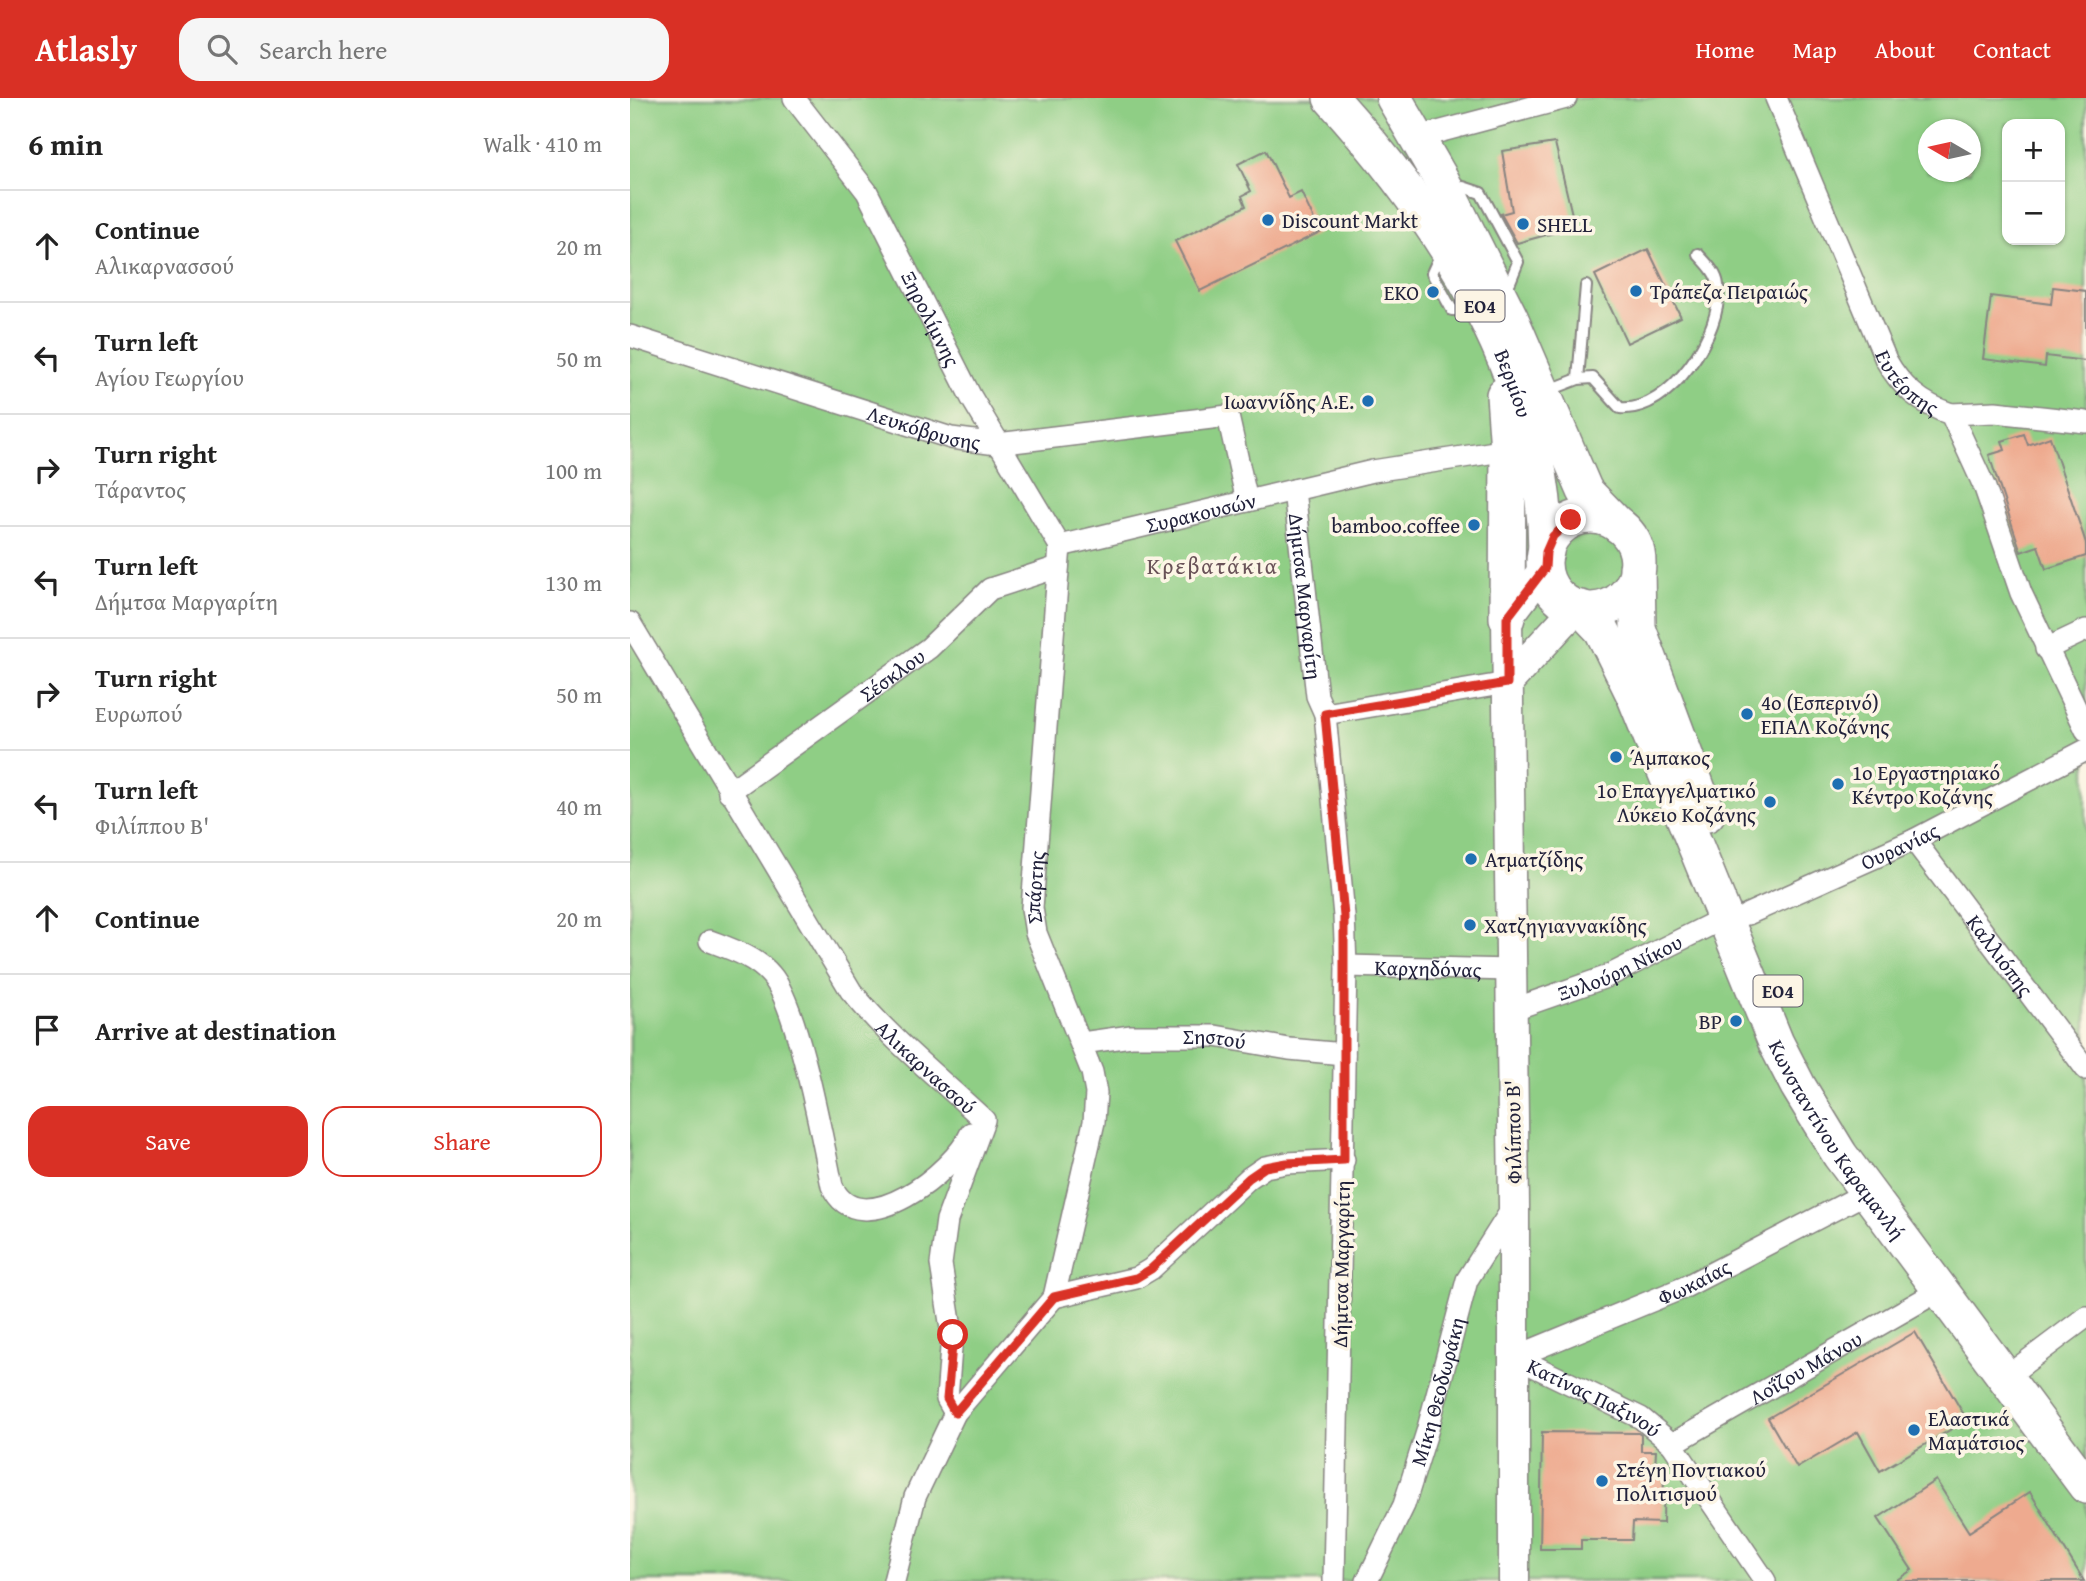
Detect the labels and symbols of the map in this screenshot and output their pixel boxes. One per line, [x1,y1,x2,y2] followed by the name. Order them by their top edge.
[1918,119,1981,182] north arrow
[1282,205,1419,236] place label: Discount Markt
[1537,209,1592,240] place label: SHELL
[1260,212,1276,228] marker: Discount Markt
[1515,216,1531,232] marker: SHELL
[894,265,969,372] street label: Ξηρολίμνης
[1650,276,1808,307] place label: Τράπεζα Πειραιώς
[1384,277,1419,308] place label: EKO
[1628,283,1644,299] marker: Τράπεζα Πειραιώς
[1425,284,1441,300] marker: EKO
[1456,290,1504,322] road number: ΕΟ4
[1487,344,1540,421] street label: Βερμίου
[1868,345,1944,422] street label: Ευτέρπης
[1224,386,1354,417] place label: Ιωαννίδης Α.Ε.
[1360,393,1376,409] marker: Ιωαννίδης Α.Ε.
[863,397,982,457] street label: Λευκόβρυσης
[1143,484,1259,540] street label: Συρακουσών
[1555,504,1586,535] route end
[1331,510,1460,541] place label: bamboo.coffee
[1281,512,1331,681] street label: Δήμτσα Μαργαρίτη
[1466,517,1482,533] marker: bamboo.coffee
[1147,549,1279,582] district label: Κρεβατάκια
[853,640,931,709] street label: Σέσκλου
[1761,687,1890,742] place label: 4ο (Εσπερινό) ΕΠΑΛ Κοζάνης
[1739,706,1755,722] marker: 4ο (Εσπερινό) ΕΠΑΛ Κοζάνης
[1630,742,1710,773] place label: Άμπακος
[1608,749,1624,765] marker: Άμπακος
[1852,757,2000,812] place label: 1ο Εργαστηριακό Κέντρο Κοζάνης
[1596,775,1756,830] place label: 1ο Επαγγελματικό Λύκειο Κοζάνης
[1830,776,1846,792] marker: 1ο Εργαστηριακό Κέντρο Κοζάνης
[1762,794,1778,810] marker: 1ο Επαγγελματικό Λύκειο Κοζάνης
[1856,814,1944,877] street label: Ουρανίας
[1485,844,1584,875] place label: Ατματζίδης
[1016,849,1052,926] street label: Σπάρτης
[1463,851,1479,867] marker: Ατματζίδης
[1959,908,2042,1003] street label: Καλλιόπης
[1484,910,1647,941] place label: Χατζηγιαννακίδης
[1462,917,1478,933] marker: Χατζηγιαννακίδης
[1553,926,1688,1008] street label: Ξυλούρη Νίκου
[1374,951,1482,985] street label: Καρχηδόνας
[1754,976,1802,1006] road number: ΕΟ4
[1699,1006,1722,1037] place label: BP
[869,1012,983,1121] street label: Αλικαρνασσού
[1728,1013,1744,1029] marker: BP
[1183,1021,1249,1057] street label: Σηστού
[1761,1034,1913,1246] street label: Κωνσταντίνου Καραμανλή
[1497,1080,1529,1184] street label: Φιλίππου Β'
[1324,1180,1358,1348] street label: Δήμτσα Μαργαρίτη
[1653,1251,1736,1312] street label: Φωκαίας
[1402,1313,1472,1470] street label: Μίκη Θεοδωράκη
[937,1319,968,1350] route start
[1743,1323,1868,1412] street label: Λοΐζου Μάνου
[1522,1350,1668,1444] street label: Κατίνας Παξινού
[1928,1403,2025,1458] place label: Ελαστικά Μαμάτσιος
[1906,1422,1922,1438] marker: Ελαστικά Μαμάτσιος
[1616,1454,1766,1509] place label: Στέγη Ποντιακού Πολιτισμού
[1594,1473,1610,1489] marker: Στέγη Ποντιακού Πολιτισμού

